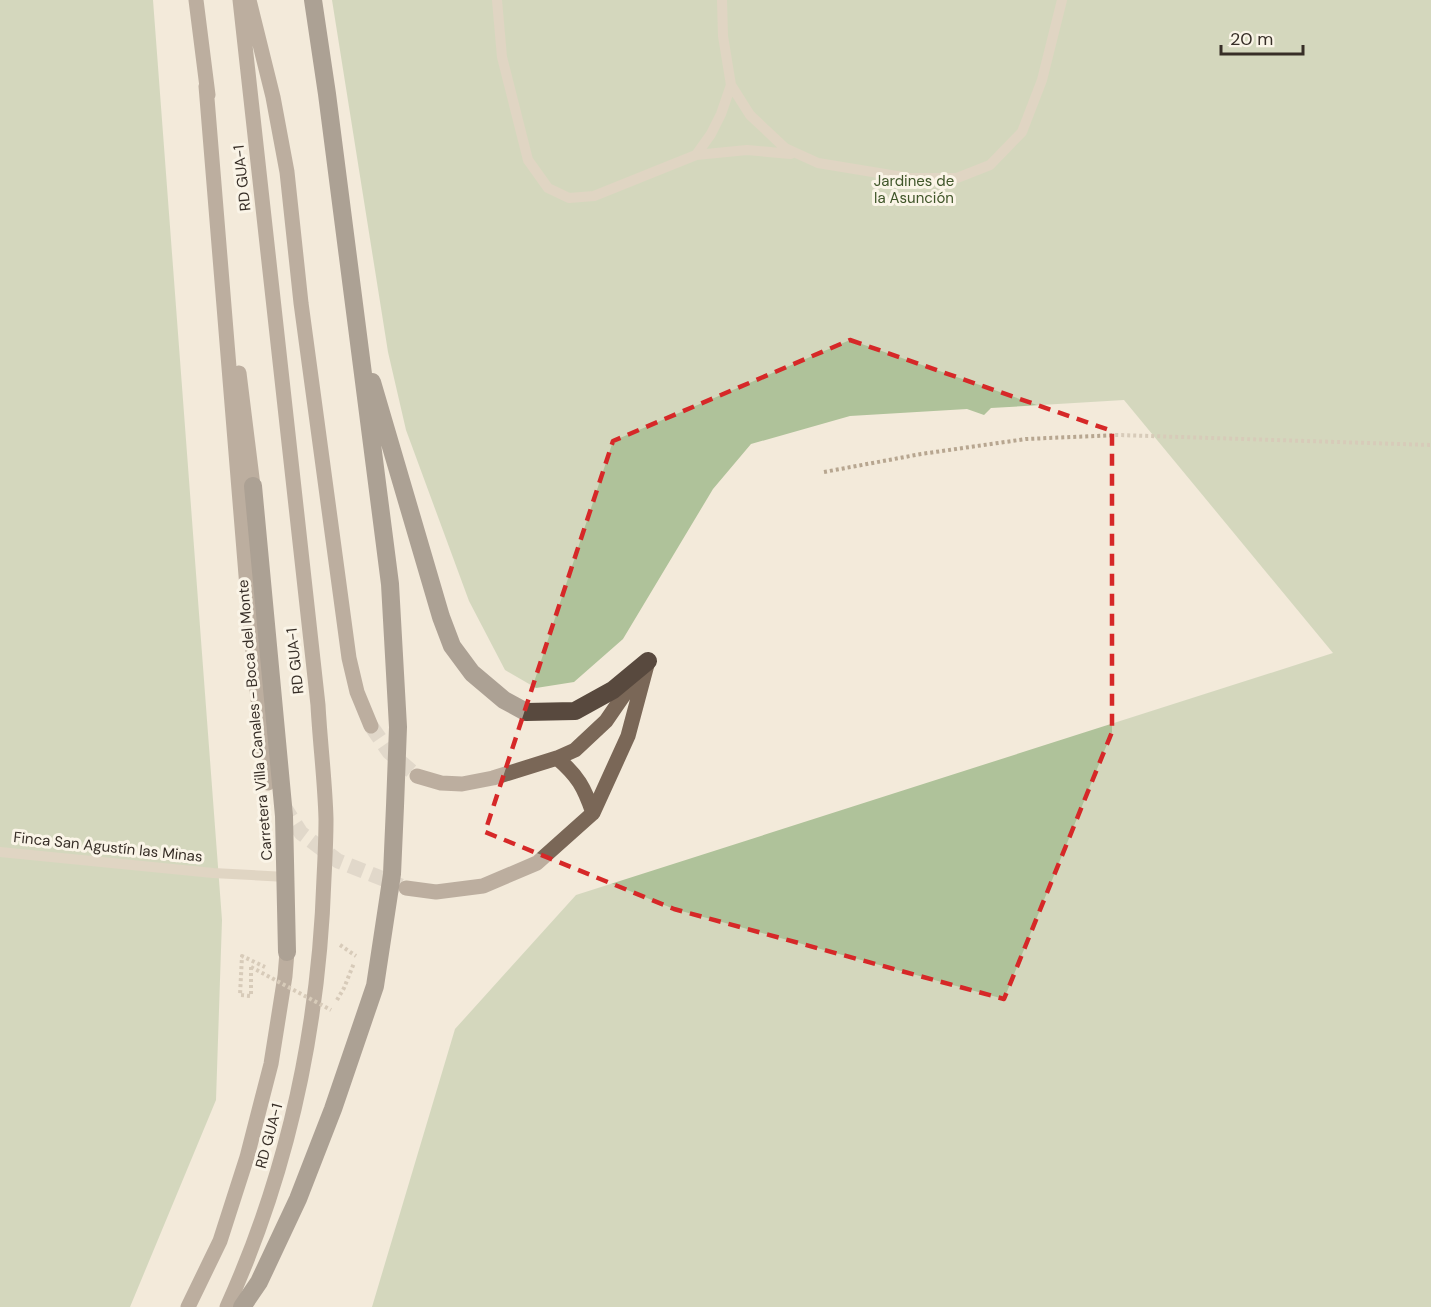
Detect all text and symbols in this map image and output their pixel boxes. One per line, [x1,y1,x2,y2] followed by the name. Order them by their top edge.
[1221,18,1304,56] scale bar
[1230,27,1273,51] text: 20 m
[229,144,255,212] street label: RD GUA-1
[874,171,954,208] park label: Jardines de la Asunción
[233,579,277,861] street label: Carretera Villa Canales - Boca del Monte
[282,627,308,695] street label: RD GUA-1
[13,827,203,867] street label: Finca San Agustín las Minas
[251,1101,287,1171] street label: RD GUA-1

